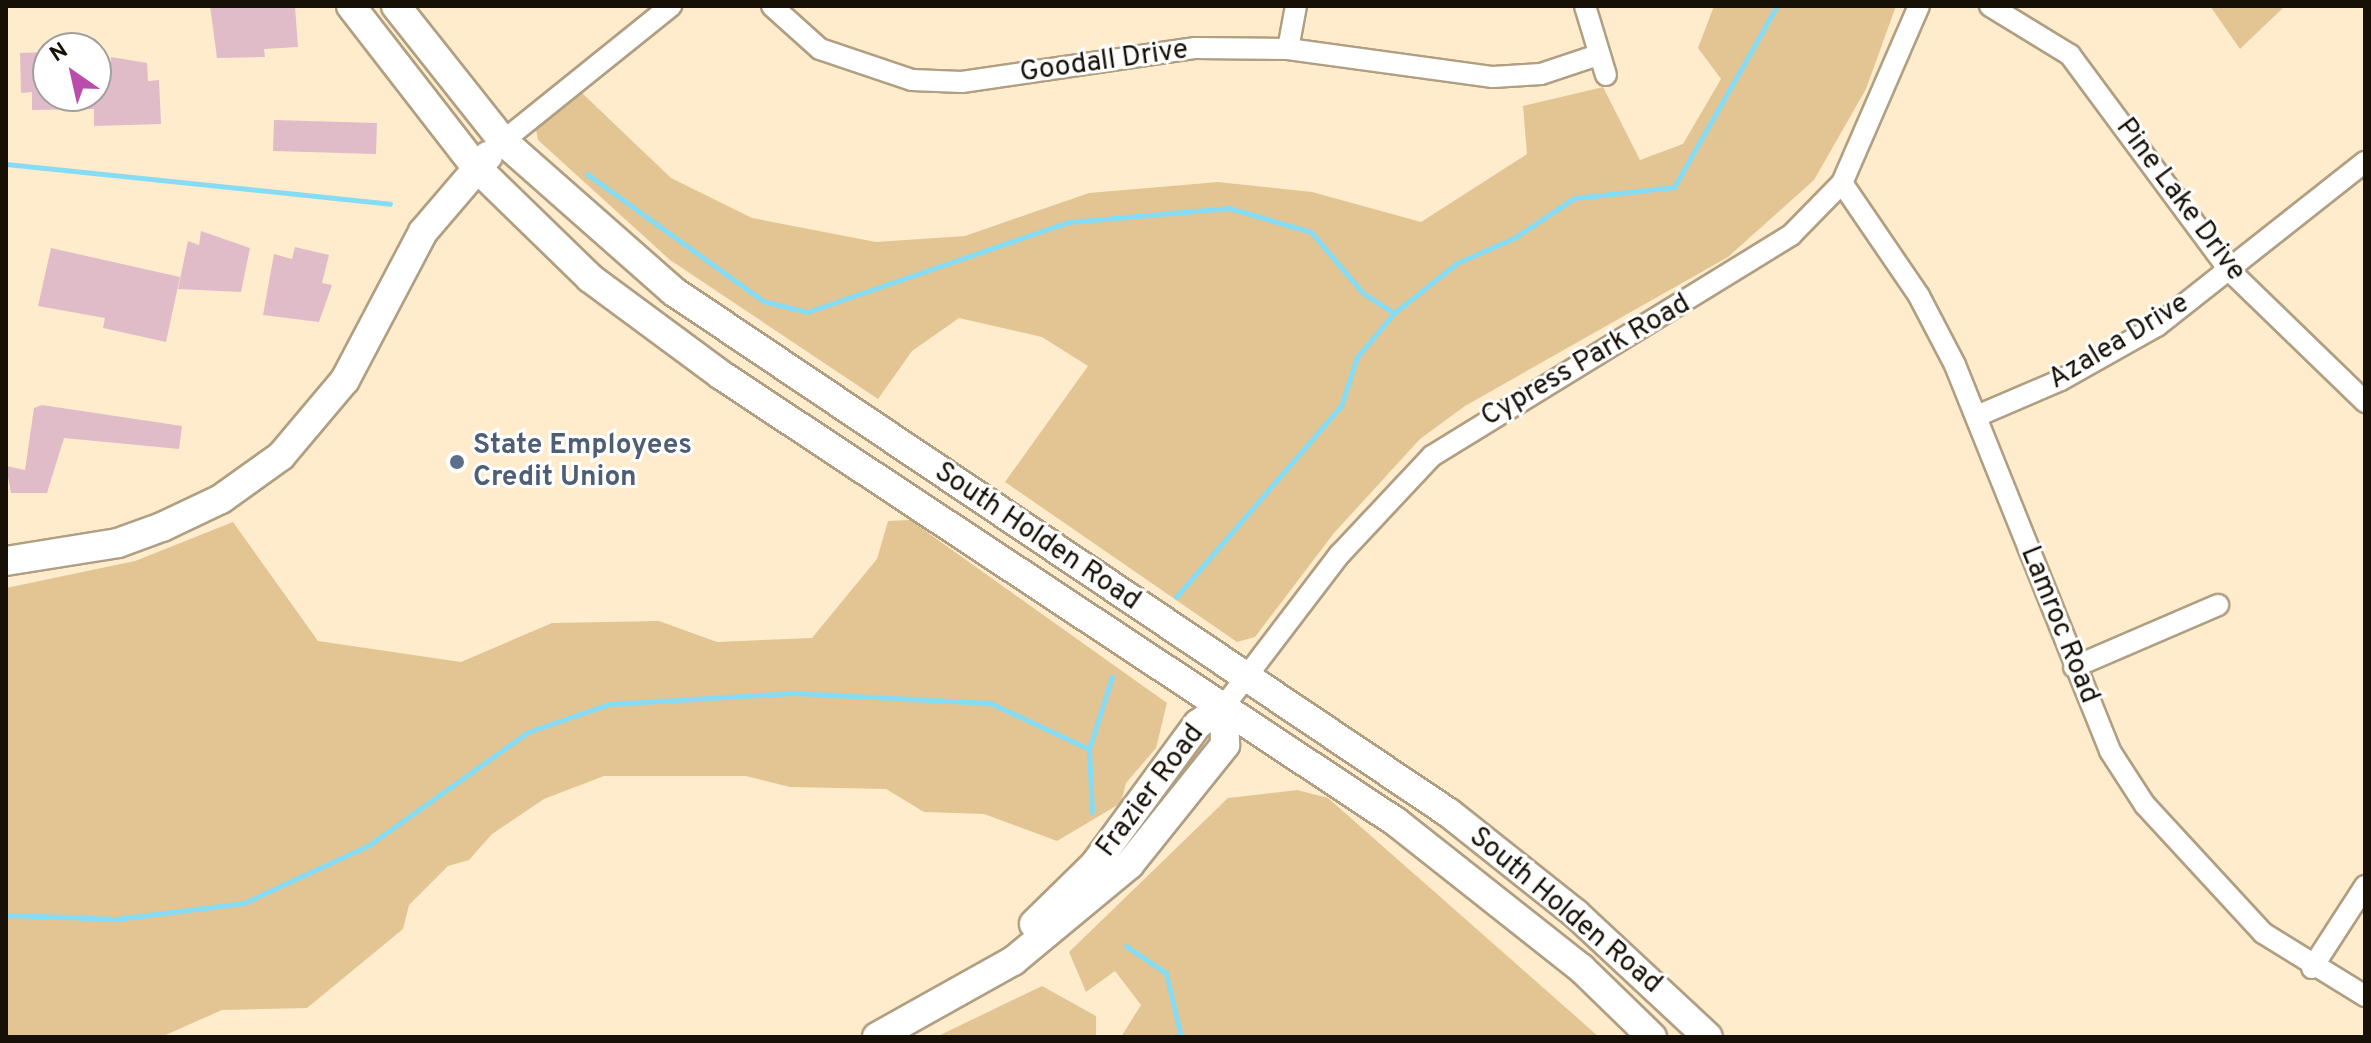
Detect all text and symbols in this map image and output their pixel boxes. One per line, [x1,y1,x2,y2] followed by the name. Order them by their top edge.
[32,32,112,112] north arrow
[1018,34,1190,90] street label: Goodall Drive
[45,38,74,69] text: N
[2108,112,2252,288] street label: Pine Lake Drive
[2043,287,2195,397] street label: Azalea Drive
[1476,288,1696,434] street label: Cypress Park Road
[473,429,692,495] place label: State Employees Credit Union
[448,453,466,471] marker: State Employees Credit Union
[928,456,1146,618] street label: South Holden Road
[2012,542,2106,708] street label: Lamroc Road
[1090,718,1212,864] street label: Frazier Road
[1462,821,1668,1001] street label: South Holden Road

